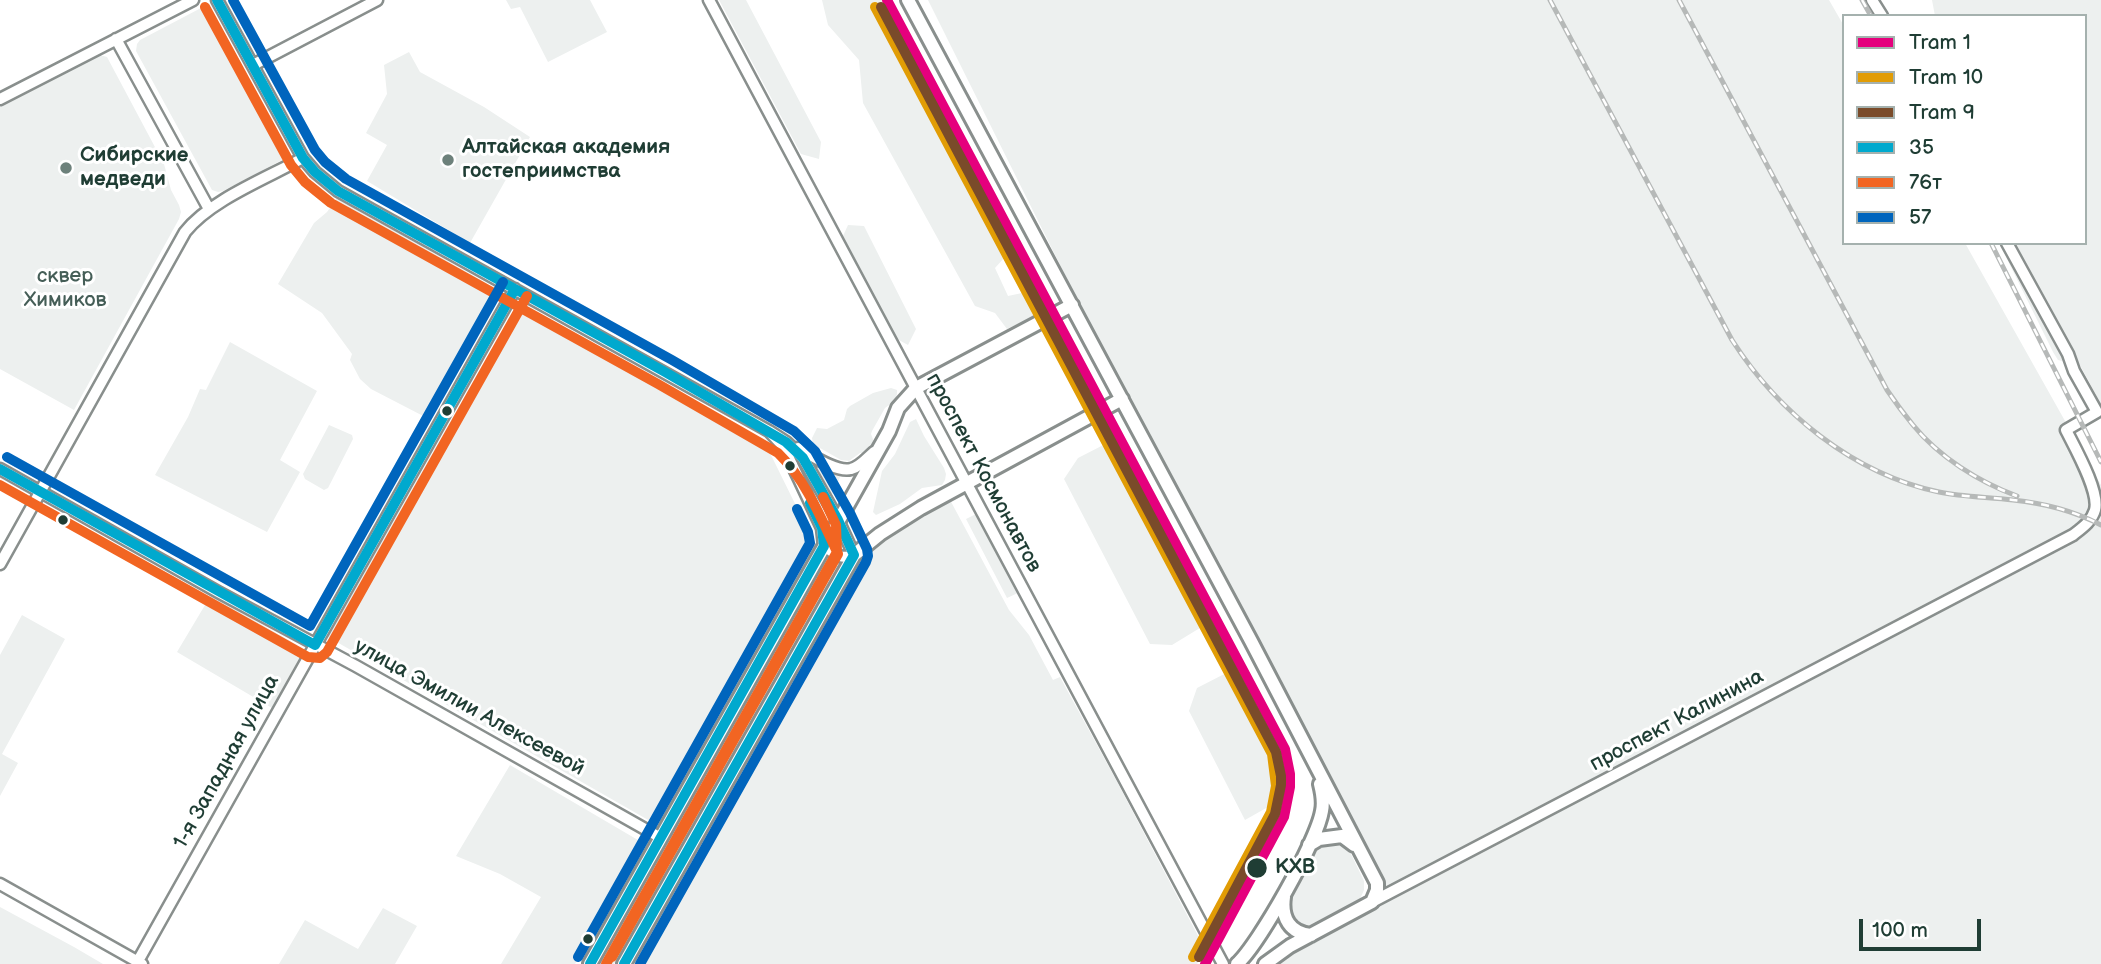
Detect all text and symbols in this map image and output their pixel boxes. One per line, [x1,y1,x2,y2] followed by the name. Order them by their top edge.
[1842,14,2087,245] legend
[1909,30,1971,55] text: Tram 1
[1909,65,1983,90] text: Tram 10
[1909,100,1975,125] text: Tram 9
[462,135,670,185] place label: Алтайская академия гостеприимства
[1909,135,1934,160] text: 35
[80,143,189,193] place label: Сибирские медведи
[440,152,456,168] marker: Алтайская академия гостеприимства
[58,160,74,176] marker: Сибирские медведи
[1909,170,1942,195] text: 76т
[1909,205,1931,230] text: 57
[24,264,106,314] park label: сквер Химиков
[920,369,1046,577] street label: проспект Космонавтов
[440,404,454,418] unlabelled marker
[783,459,797,473] unlabelled marker
[56,513,70,527] unlabelled marker
[349,634,589,782] street label: улица Эмилии Алексеевой
[1586,665,1768,777] street label: проспект Калинина
[169,671,285,853] street label: 1-я Западная улица
[1275,855,1315,881] place label: КХВ
[1245,856,1269,880] marker: КХВ
[1863,904,1986,948] scale bar
[1872,918,1928,943] text: 100 m
[581,932,595,946] unlabelled marker

